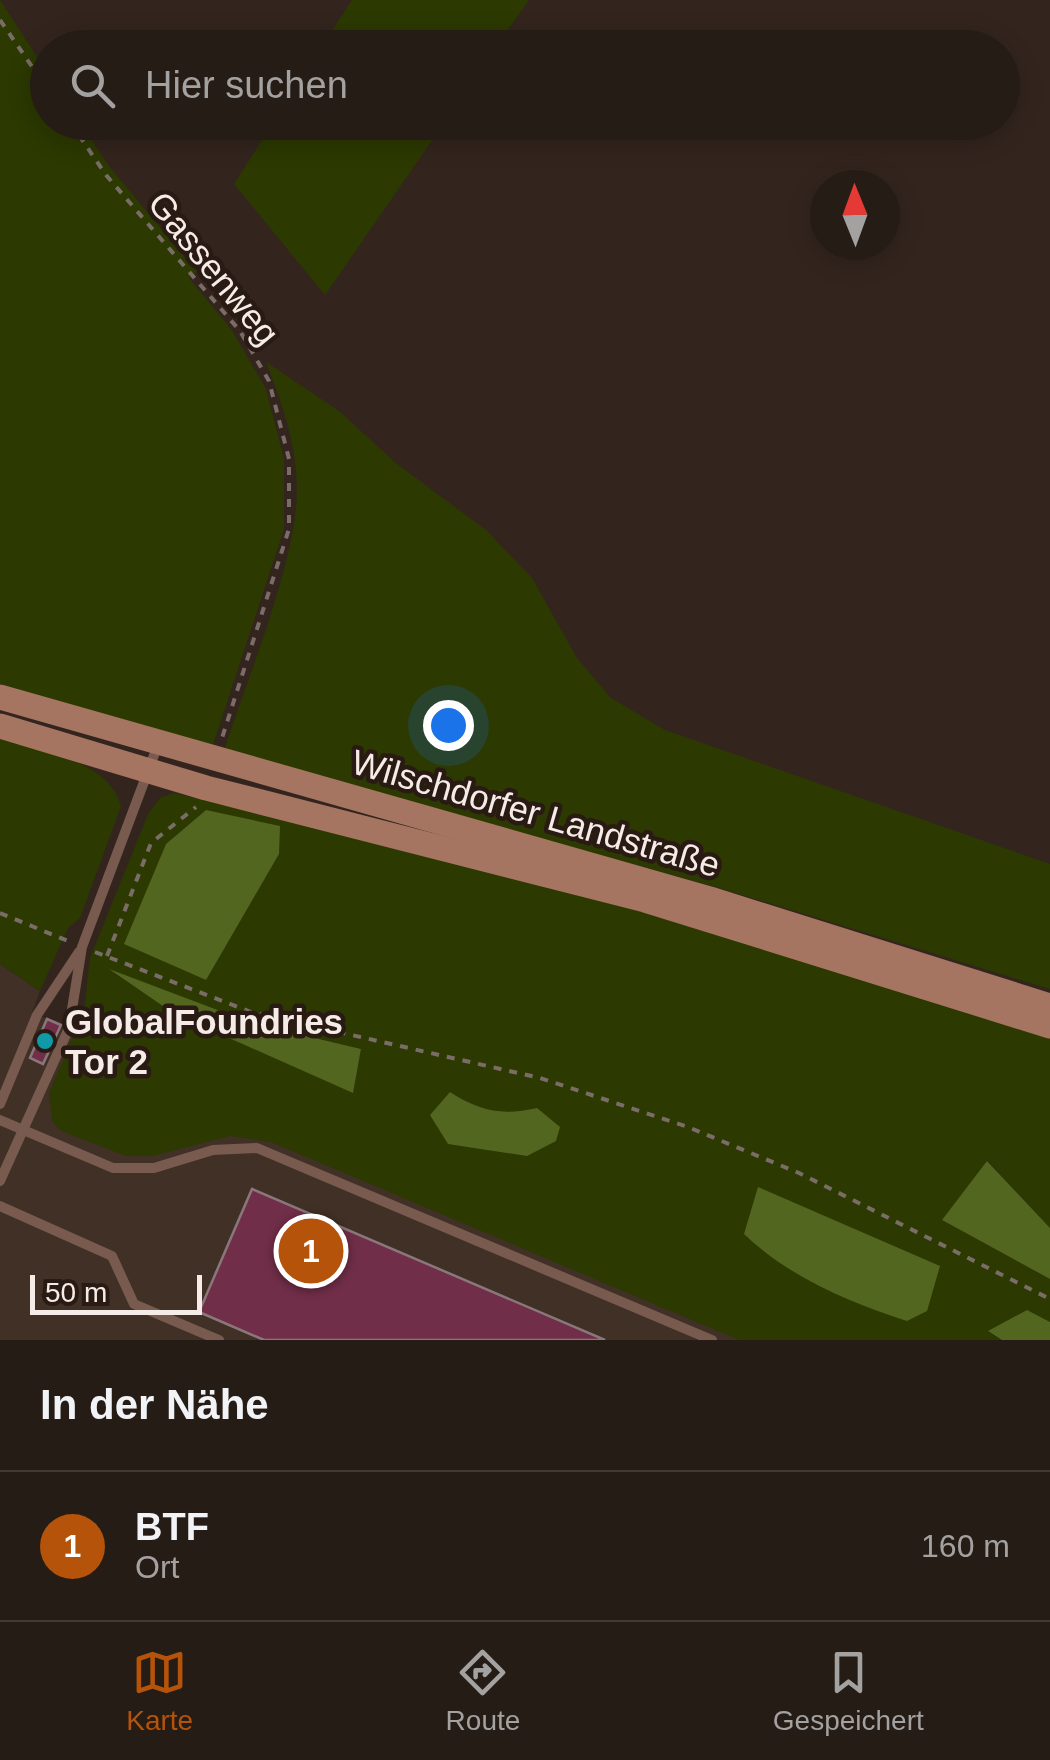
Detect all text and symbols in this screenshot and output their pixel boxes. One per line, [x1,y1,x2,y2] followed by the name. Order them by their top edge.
[30,30,1020,140] search box
[65,58,120,113] icon: search
[145,64,348,106] text: Hier suchen
[810,170,900,260] north arrow
[141,184,287,352] street label: Gassenweg
[423,700,474,751] your location
[347,742,725,884] street label: Wilschdorfer Landstraße
[65,1002,343,1081] place label: GlobalFoundries Tor 2
[34,1030,56,1052] marker: GlobalFoundries Tor 2
[278,1214,344,1288] pin: 1
[30,1270,202,1314] scale bar
[45,1277,107,1308] text: 50 m
[40,1381,269,1428] text: In der Nähe
[135,1506,209,1548] text: BTF
[64,1528,81,1564] text: 1
[921,1528,1010,1564] text: 160 m
[135,1549,179,1585] text: Ort
[126,1645,193,1737] tab: Karte
[446,1645,520,1737] tab: Route
[773,1645,924,1737] tab: Gespeichert

